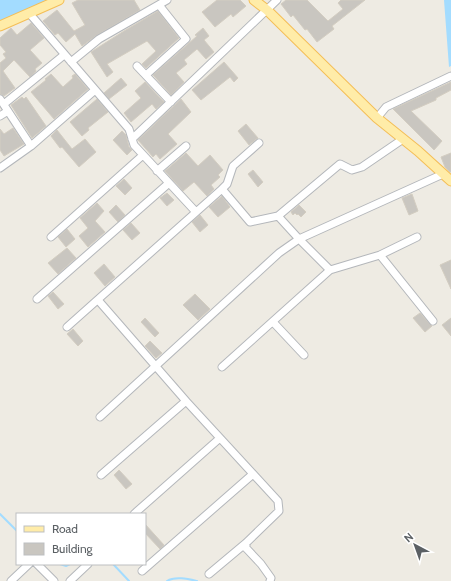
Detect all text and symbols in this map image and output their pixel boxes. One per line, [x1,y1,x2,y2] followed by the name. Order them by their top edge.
[16,513,146,565] legend
[52,521,78,536] text: Road
[395,525,435,565] north arrow
[401,530,416,545] text: N
[52,541,94,556] text: Building

